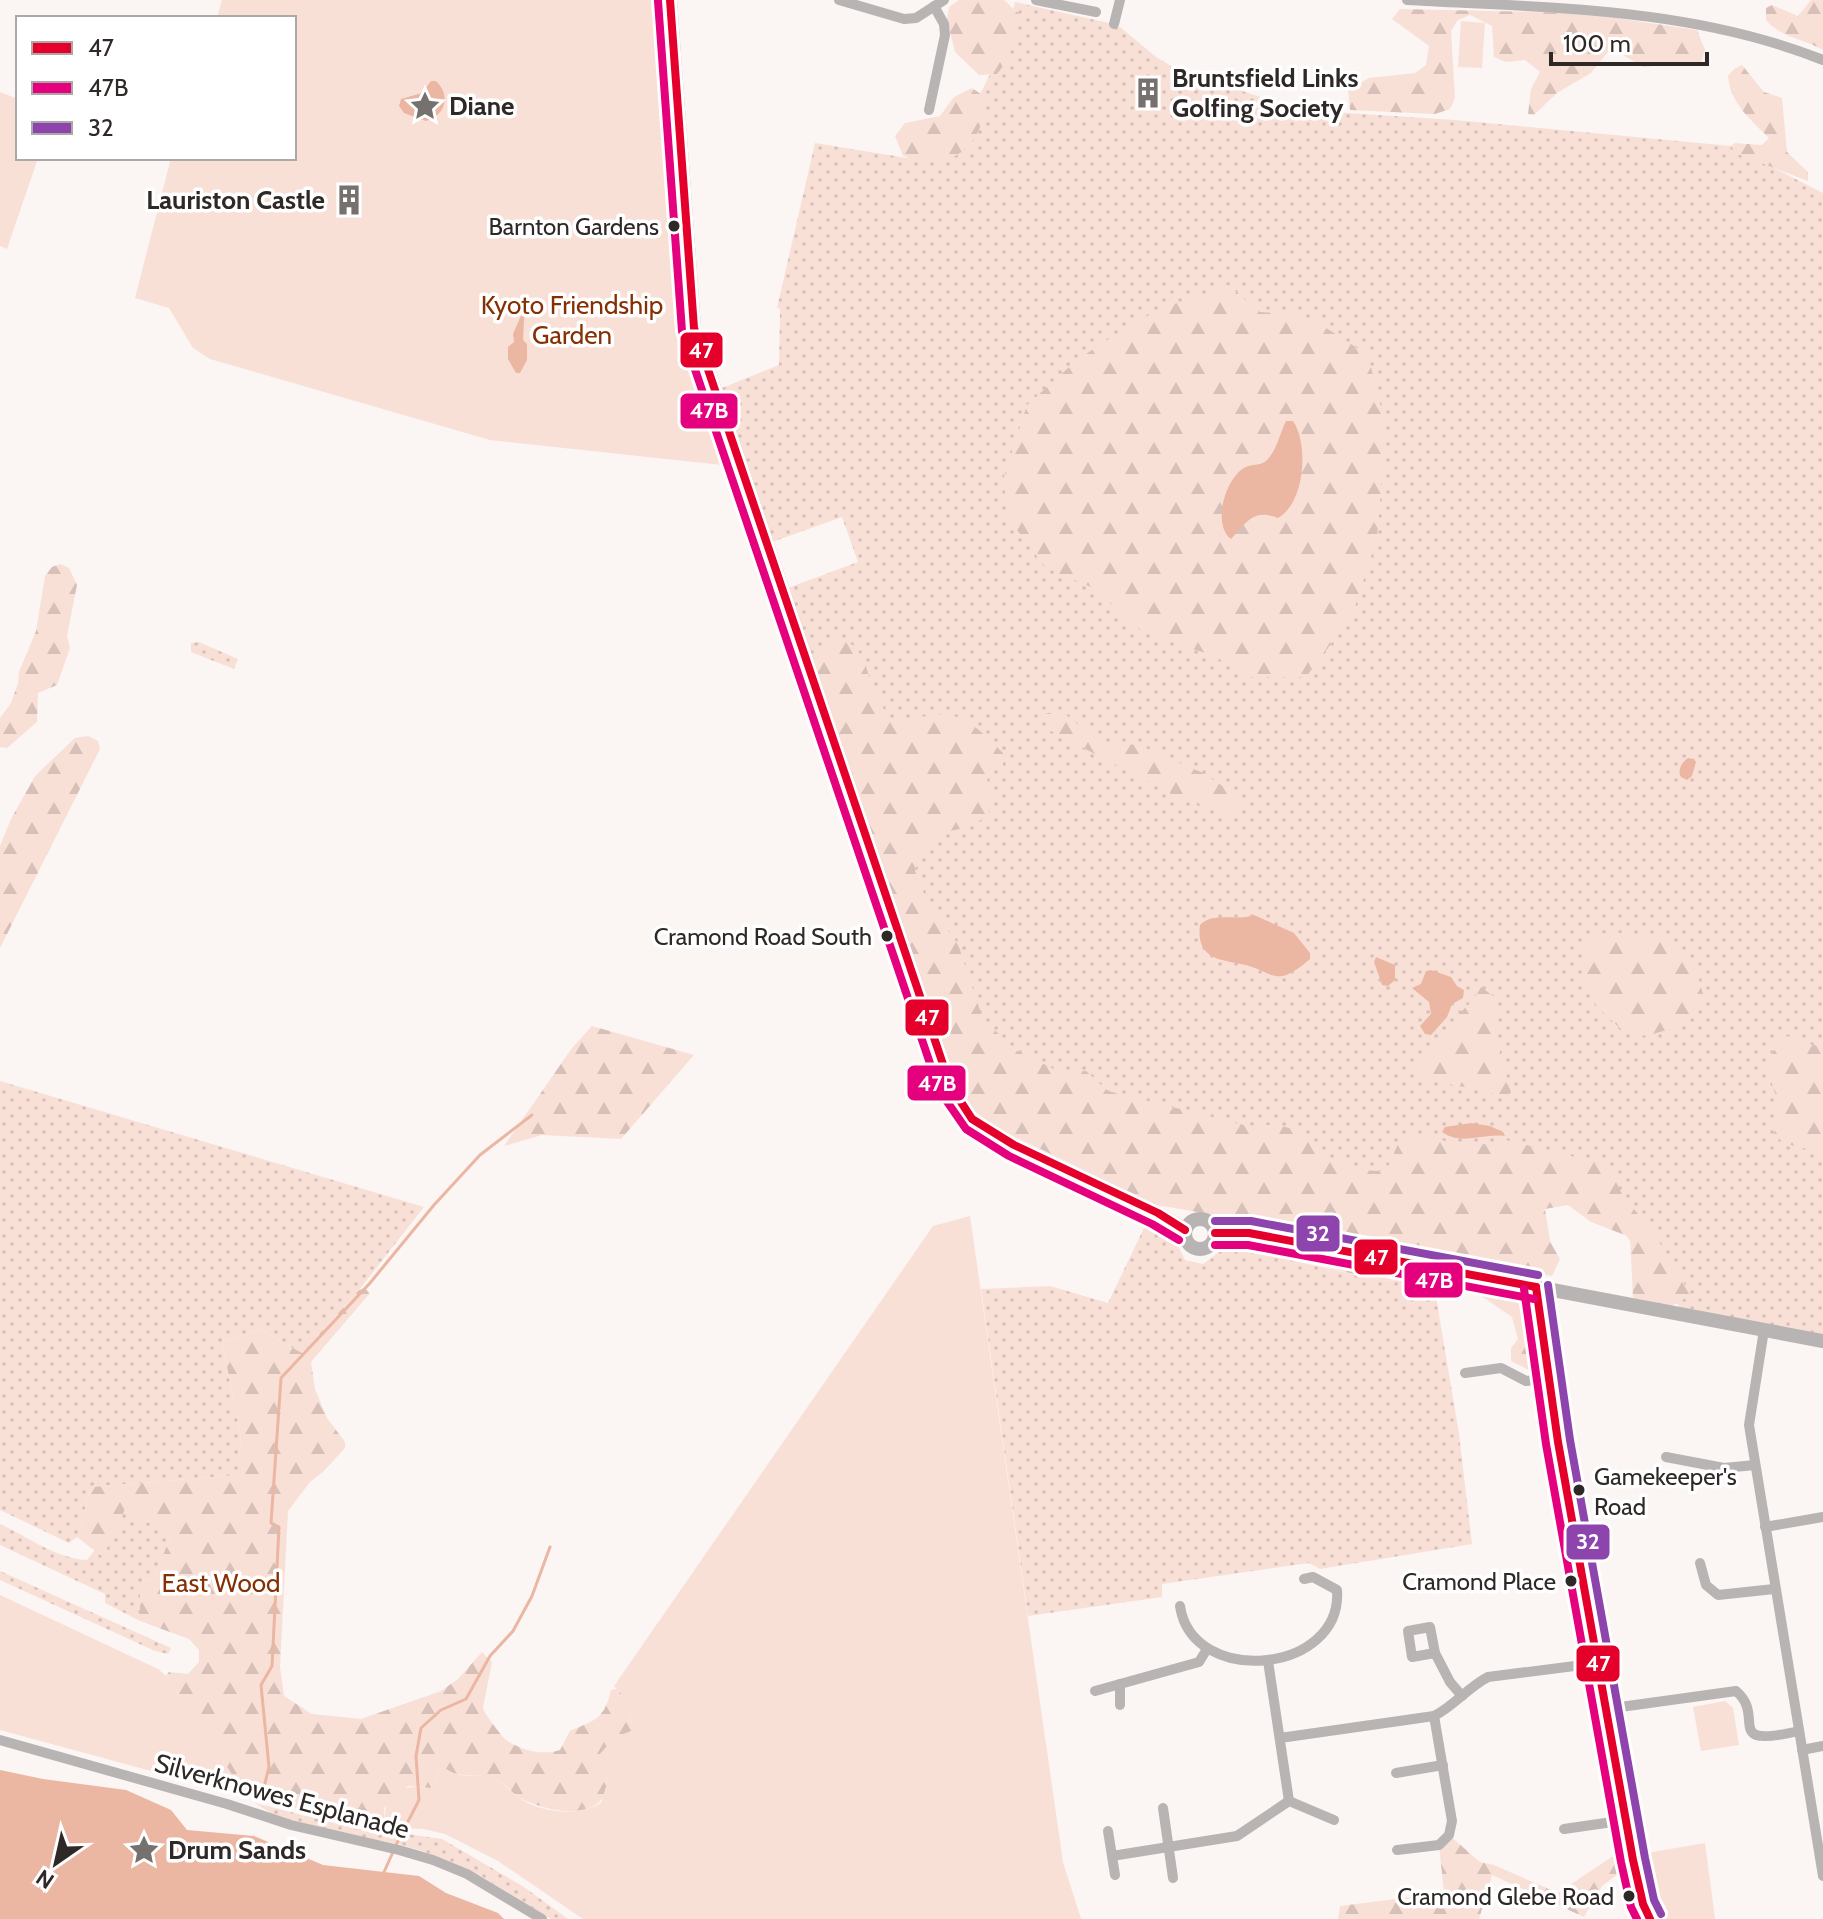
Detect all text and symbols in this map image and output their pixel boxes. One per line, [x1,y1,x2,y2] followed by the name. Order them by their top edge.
[16,16,296,160] legend
[1551,16,1707,66] scale bar
[1563,29,1631,58] text: 100 m
[88,33,114,62] text: 47
[1172,62,1359,124] place label: Bruntsfield Links Golfing Society
[88,73,128,102] text: 47B
[1131,76,1165,110] building icon: Bruntsfield Links Golfing Society
[408,89,442,123] place icon: Diane
[449,90,514,122] place label: Diane
[88,113,114,142] text: 32
[332,183,366,217] building icon: Lauriston Castle
[146,184,325,216] place label: Lauriston Castle
[488,212,659,241] place label: Barnton Gardens
[666,218,682,234] marker: Barnton Gardens
[481,289,663,351] park label: Kyoto Friendship Garden
[679,331,724,369] line badge: 47
[689,337,714,364] text: 47
[679,392,739,430] line badge: 47B
[690,397,729,424] text: 47B
[654,922,872,951] place label: Cramond Road South
[879,928,895,944] marker: Cramond Road South
[904,998,950,1037] line badge: 47
[915,1004,940,1031] text: 47
[906,1064,967,1102] line badge: 47B
[918,1070,957,1097] text: 47B
[1295,1214,1341,1253] line badge: 32
[1306,1220,1330,1247] text: 32
[1353,1238,1399,1276] line badge: 47
[1364,1244,1389,1271] text: 47
[1403,1261,1464,1299] line badge: 47B
[1415,1267,1454,1294] text: 47B
[1594,1462,1737,1521] place label: Gamekeeper's Road
[1571,1482,1587,1498] marker: Gamekeeper's Road
[1565,1523,1611,1561] line badge: 32
[1576,1528,1600,1555] text: 32
[162,1567,280,1599] park label: East Wood
[1402,1567,1556,1596] place label: Cramond Place
[1563,1573,1579,1589] marker: Cramond Place
[1575,1644,1621,1683] line badge: 47
[1586,1650,1611,1677] text: 47
[151,1747,413,1845] street label: Silverknowes Esplanade
[16,1823,96,1903] north arrow
[127,1833,161,1867] place icon: Drum Sands
[168,1834,306,1866] place label: Drum Sands
[31,1864,59,1895] text: N
[1397,1882,1614,1911] place label: Cramond Glebe Road
[1621,1888,1637,1904] marker: Cramond Glebe Road

